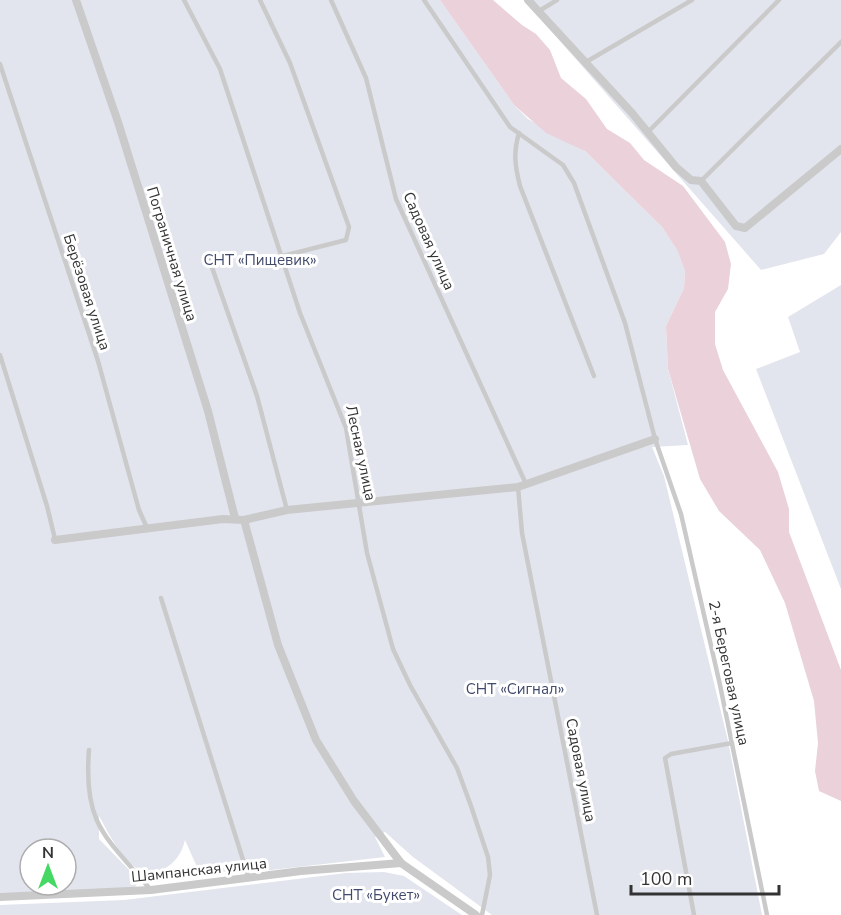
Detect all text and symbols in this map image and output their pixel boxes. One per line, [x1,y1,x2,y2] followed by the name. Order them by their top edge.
[142,184,202,324] street label: Пограничная улица
[398,189,460,293] street label: Садовая улица
[59,231,115,353] street label: Берёзовая улица
[203,250,317,270] park label: СНТ «Пищевик»
[341,403,381,503] street label: Лесная улица
[704,599,754,747] street label: 2-я Береговая улица
[466,679,564,699] park label: СНТ «Сигнал»
[561,716,601,824] street label: Садовая улица
[18,837,78,897] north arrow
[42,842,54,864] text: N
[130,853,268,887] street label: Шампанская улица
[631,858,780,896] scale bar
[640,867,692,891] text: 100 m
[332,885,420,905] park label: СНТ «Букет»

